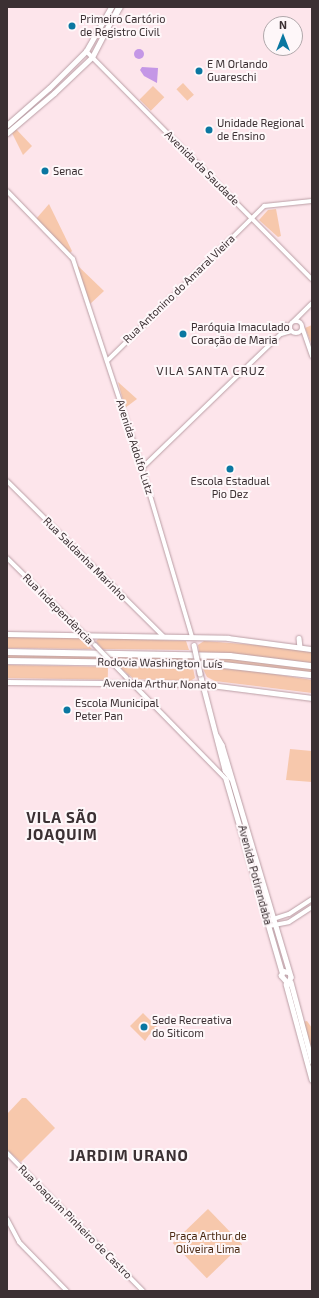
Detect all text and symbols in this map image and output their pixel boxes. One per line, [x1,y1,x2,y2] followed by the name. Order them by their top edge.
[80,13,165,39] place label: Primeiro Cartório de Registro Civil
[263,16,303,56] north arrow
[279,18,287,31] text: N
[67,21,77,31] marker: Primeiro Cartório de Registro Civil
[207,58,268,84] place label: E M Orlando Guareschi
[194,66,204,76] marker: E M Orlando Guareschi
[217,117,304,143] place label: Unidade Regional de Ensino
[204,125,214,135] marker: Unidade Regional de Ensino
[162,128,242,208] street label: Avenida da Saudade
[53,164,83,178] place label: Senac
[40,166,50,176] marker: Senac
[120,232,238,346] street label: Rua Antonino do Amaral Vieira
[191,321,290,347] place label: Paróquia Imaculado Coração de Maria
[178,329,188,339] marker: Paróquia Imaculado Coração de Maria
[156,364,266,378] district label: VILA SANTA CRUZ
[113,398,157,496] street label: Avenida Adolfo Lutz
[225,464,235,474] marker: Escola Estadual Pio Dez
[191,475,269,501] place label: Escola Estadual Pio Dez
[41,515,129,603] street label: Rua Saldanha Marinho
[20,571,96,647] street label: Rua Independência
[97,655,223,671] street label: Rodovia Washington Luís
[103,676,217,692] street label: Avenida Arthur Nonato
[75,697,159,723] place label: Escola Municipal Peter Pan
[62,705,72,715] marker: Escola Municipal Peter Pan
[26,808,98,843] district label: VILA SÃO JOAQUIM
[235,824,275,926] street label: Avenida Potirendaba
[152,1014,232,1040] place label: Sede Recreativa do Siticom
[139,1022,149,1032] marker: Sede Recreativa do Siticom
[69,1147,189,1165] district label: JARDIM URANO
[15,1162,135,1282] street label: Rua Joaquim Pinheiro de Castro
[169,1230,247,1256] park label: Praça Arthur de Oliveira Lima

